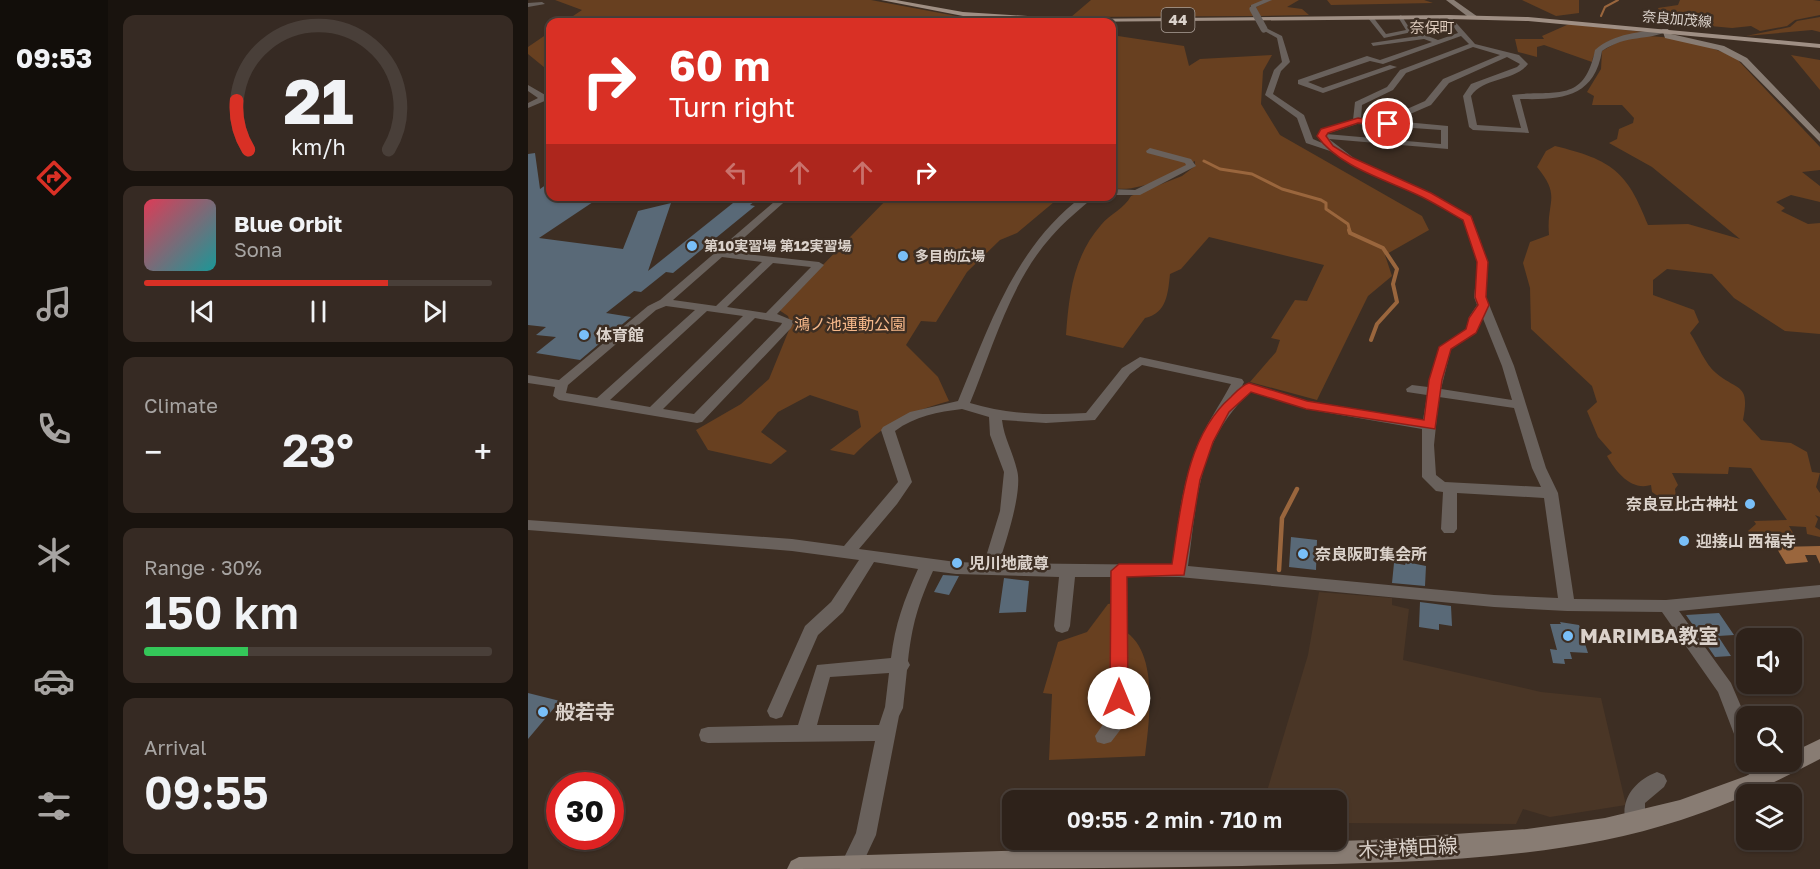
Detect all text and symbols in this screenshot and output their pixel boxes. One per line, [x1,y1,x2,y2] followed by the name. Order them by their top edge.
[1641,7,1713,30] street label: 奈良加茂線
[1162,8,1194,32] road number: 44
[1409,18,1455,36] district label: 奈保町
[669,40,770,90] text: 60 m
[16,42,92,74] text: 09:53
[570,42,648,120] icon: right
[283,63,353,138] text: 21
[669,91,795,123] text: Turn right
[1362,98,1413,149] pin
[1371,107,1404,140] icon: arrive
[291,134,345,160] text: km/h
[720,156,753,189] icon: left
[783,156,816,189] icon: ahead
[846,156,879,189] icon: ahead
[909,156,942,189] icon: right
[33,157,75,199] icon: directions
[234,210,342,237] text: Blue Orbit
[234,237,282,261] text: Sona
[704,237,852,254] place label: 第10実習場 第12実習場
[685,239,699,253] marker: 第10実習場 第12実習場
[915,247,985,264] place label: 多目的広場
[896,249,910,263] marker: 多目的広場
[33,283,75,325] icon: music
[186,295,219,328] icon: previous
[302,295,335,328] icon: pause
[418,295,451,328] icon: next
[794,314,906,334] park label: 鴻ノ池運動公園
[596,325,644,345] place label: 体育館
[577,328,591,342] marker: 体育館
[144,393,218,417] text: Climate
[33,408,75,450] icon: phone
[282,423,354,477] text: 23°
[144,432,162,471] text: −
[474,432,492,471] text: +
[1626,494,1738,514] place label: 奈良豆比古神社
[1743,497,1757,511] marker: 奈良豆比古神社
[1696,531,1796,551] place label: 迎接山 西福寺
[33,534,75,576] icon: climate
[1677,534,1691,548] marker: 迎接山 西福寺
[1315,544,1427,564] place label: 奈良阪町集会所
[1296,547,1310,561] marker: 奈良阪町集会所
[969,553,1049,573] place label: 児川地蔵尊
[144,555,262,579] text: Range · 30%
[950,556,964,570] marker: 児川地蔵尊
[144,585,299,639] text: 150 km
[1580,623,1718,647] place label: MARIMBA教室
[1736,628,1802,850] map controls
[1736,628,1802,694] button: sound
[1561,629,1575,643] marker: MARIMBA教室
[33,660,75,702] icon: car
[1087,666,1151,730] position arrow
[555,699,615,723] place label: 般若寺
[536,705,550,719] marker: 般若寺
[1736,706,1802,772] button: search
[144,735,207,759] text: Arrival
[144,765,269,819] text: 09:55
[546,772,624,850] speed limit sign: 30
[1736,784,1802,850] button: layers
[33,785,75,827] icon: filters
[1067,806,1282,833] text: 09:55 · 2 min · 710 m
[1357,832,1459,862] street label: 木津横田線

